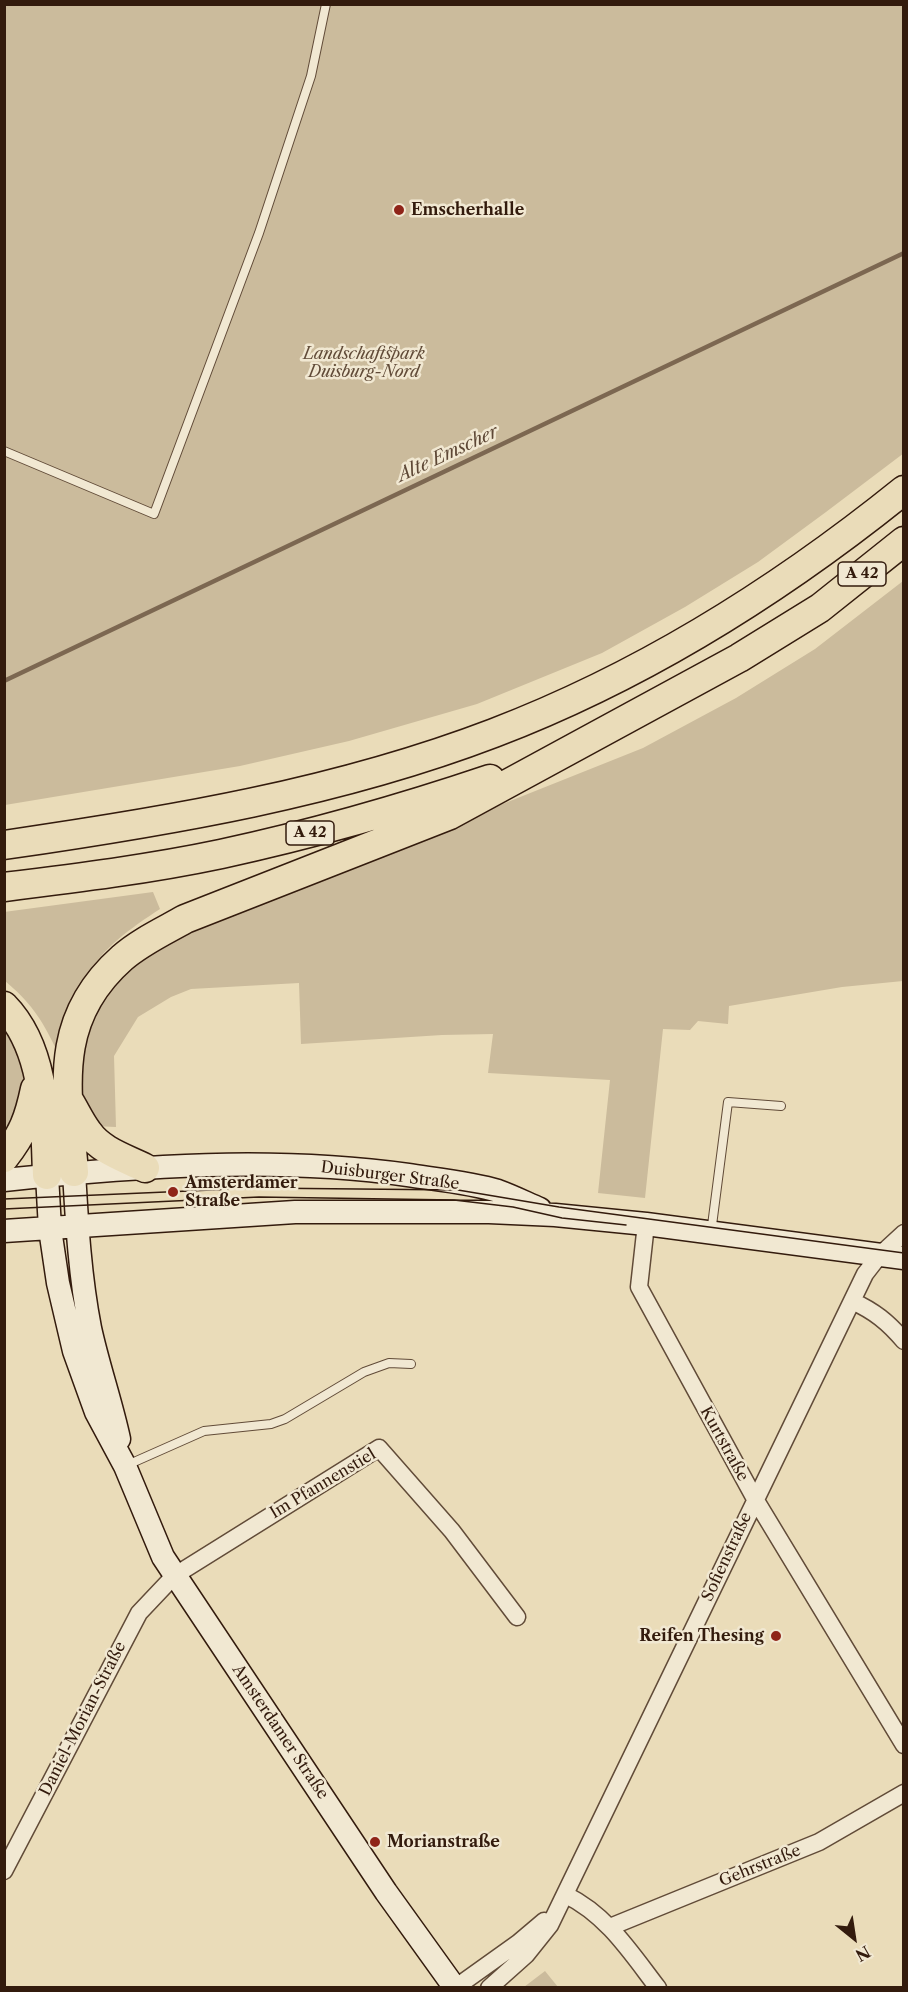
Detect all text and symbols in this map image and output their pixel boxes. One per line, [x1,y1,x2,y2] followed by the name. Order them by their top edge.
[411,200,524,220] place label: Emscherhalle
[392,203,406,217] marker: Emscherhalle
[303,344,425,382] park label: Landschaftspark Duisburg-Nord
[394,421,502,487] water label: Alte Emscher
[838,562,886,586] road number: A 42
[286,821,334,845] road number: A 42
[320,1158,460,1194] street label: Duisburger Straße
[185,1173,298,1211] place label: Amsterdamer Straße
[166,1185,180,1199] marker: Amsterdamer Straße
[696,1403,752,1485] street label: Kurtstraße
[267,1445,379,1523] street label: Im Pfannenstiel
[698,1509,756,1605] street label: Sofienstraße
[639,1626,764,1646] place label: Reifen Thesing
[769,1629,783,1643] marker: Reifen Thesing
[36,1639,130,1799] street label: Daniel-Morian-Straße
[228,1661,332,1803] street label: Amsterdamer Straße
[387,1832,500,1852] place label: Morianstraße
[368,1835,382,1849] marker: Morianstraße
[716,1841,804,1891] street label: Gehrstraße
[824,1908,884,1968] north arrow
[852,1941,874,1966] text: N

